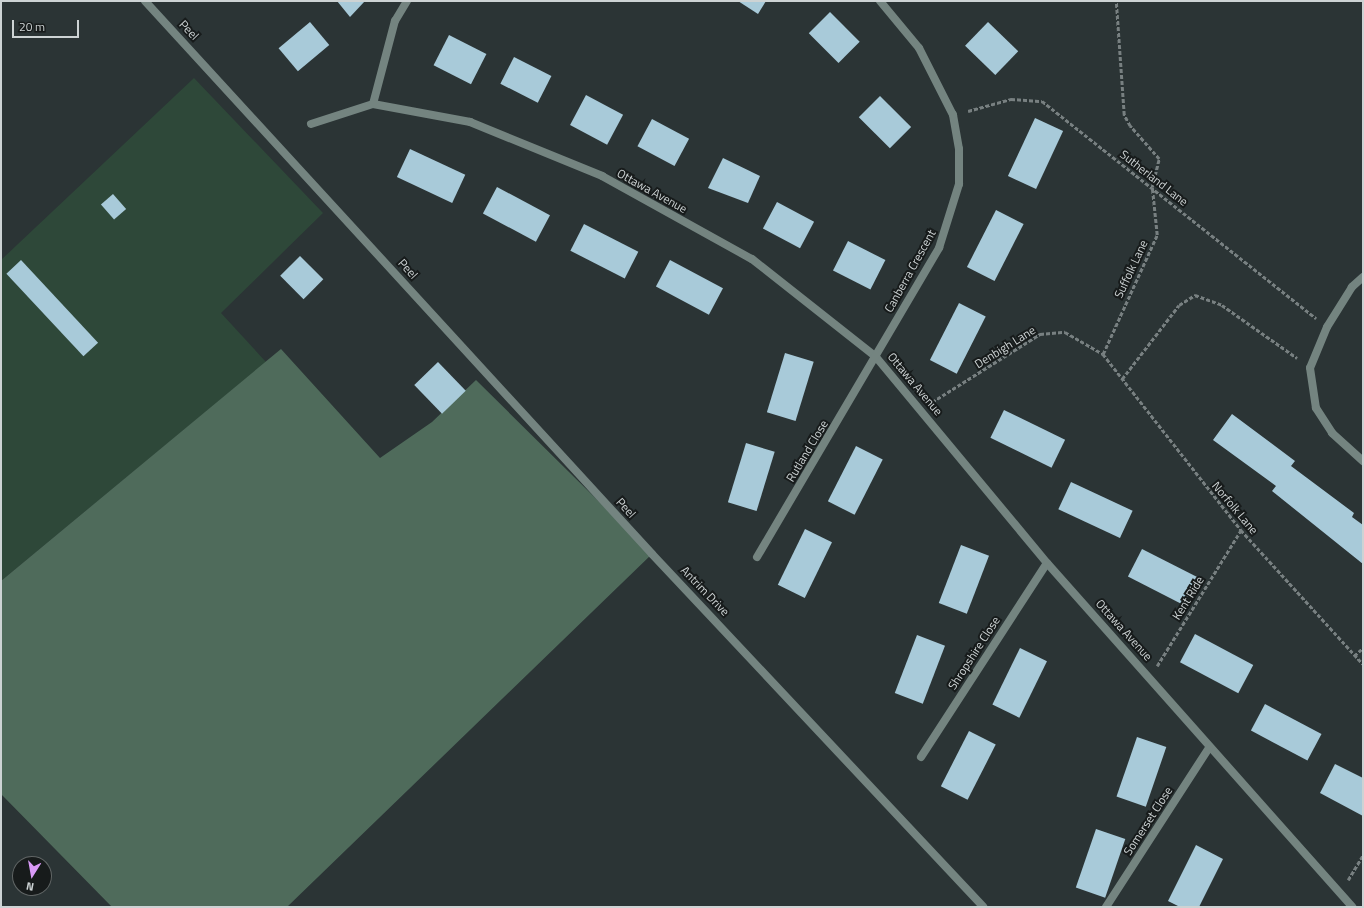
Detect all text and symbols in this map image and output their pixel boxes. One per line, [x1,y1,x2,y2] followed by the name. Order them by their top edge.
[14,12,81,38] scale bar
[19,17,45,36] text: 20 m
[176,17,202,43] street label: Peel
[1117,147,1191,209] street label: Sutherland Lane
[615,166,689,216] street label: Ottawa Avenue
[881,227,939,315] street label: Canberra Crescent
[1111,238,1151,300] street label: Suffolk Lane
[395,256,421,282] street label: Peel
[972,323,1038,371] street label: Denbigh Lane
[885,350,945,418] street label: Ottawa Avenue
[783,418,831,484] street label: Rutland Close
[1209,479,1261,537] street label: Norfolk Lane
[613,495,639,521] street label: Peel
[678,563,732,619] street label: Antrim Drive
[1169,574,1207,622] street label: Kent Ride
[1093,596,1155,664] street label: Ottawa Avenue
[945,614,1003,692] street label: Shropshire Close
[1120,784,1176,858] street label: Somerset Close
[12,856,52,896] north arrow
[25,878,35,895] text: N

